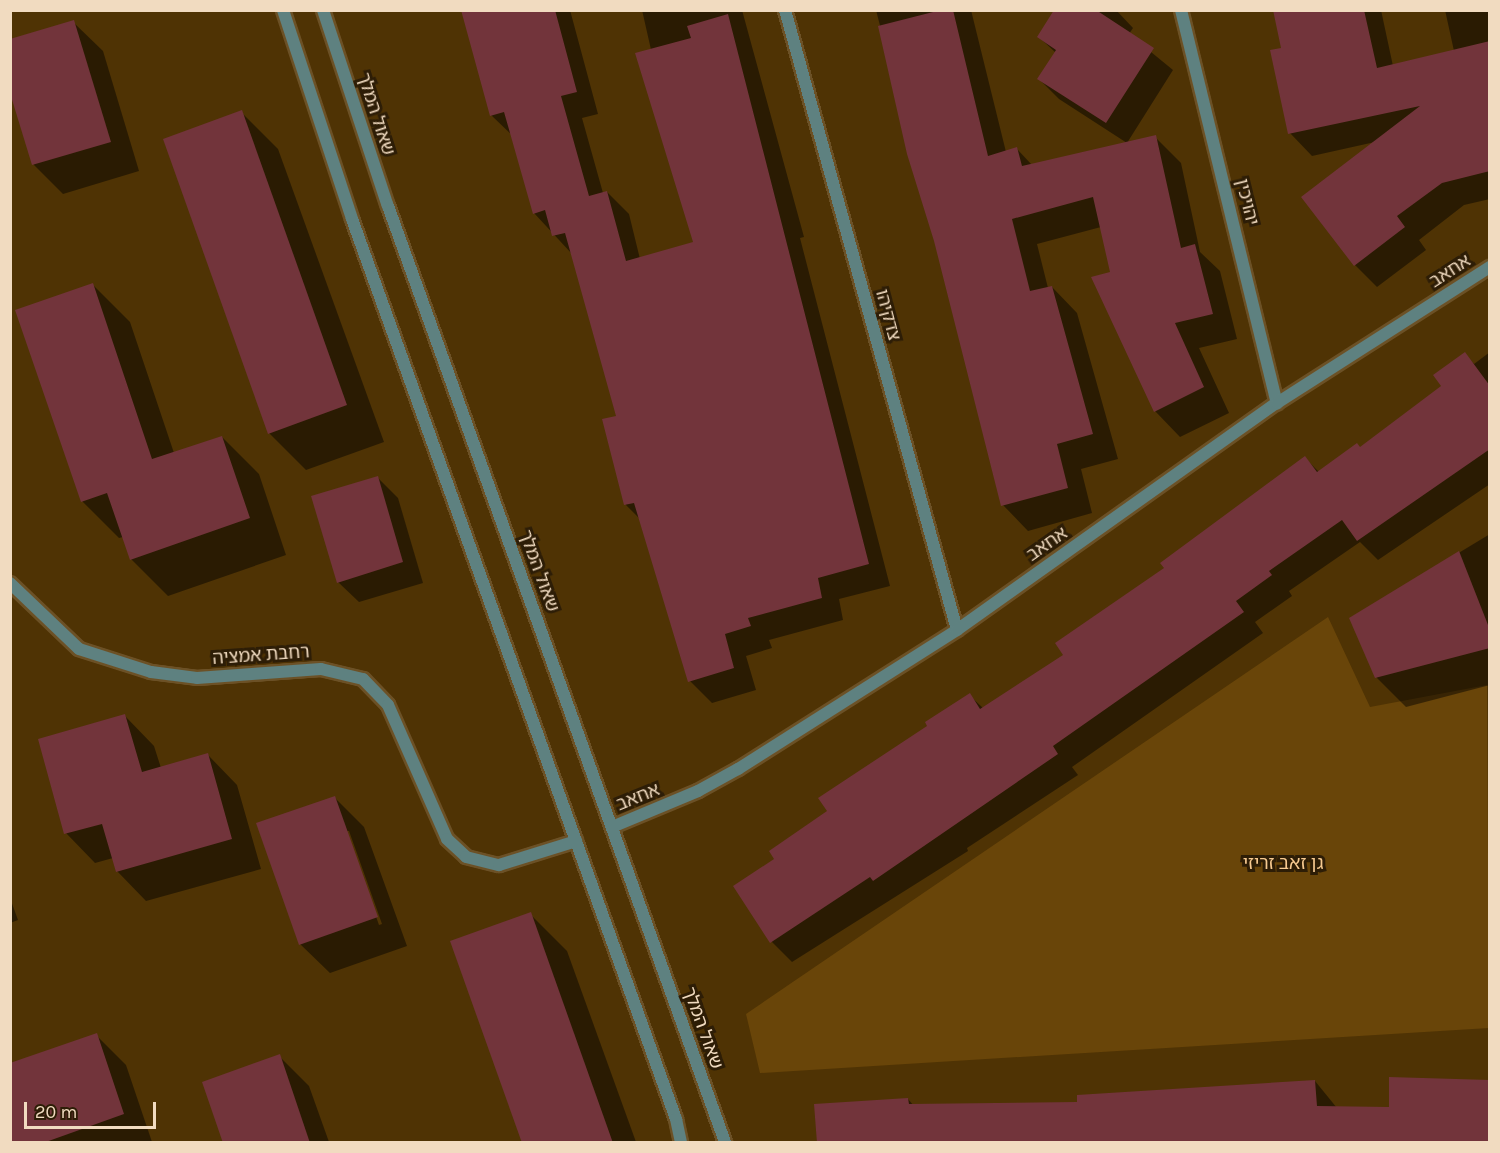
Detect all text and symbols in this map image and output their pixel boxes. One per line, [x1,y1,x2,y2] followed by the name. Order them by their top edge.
[353,70,399,158] street label: שאול המלך
[1231,176,1263,228] street label: יהויכין
[1425,250,1475,292] street label: אחאב
[871,287,905,343] street label: צדקיהו
[1022,522,1072,566] street label: אחאב
[514,527,564,615] street label: שאול המלך
[212,641,310,669] street label: רחבת אמציה
[613,779,663,815] street label: אחאב
[1243,852,1323,874] park label: גן זאב זריזי
[678,984,728,1072] street label: שאול המלך
[27,1090,159,1128] scale bar
[35,1101,77,1123] text: 20 m

